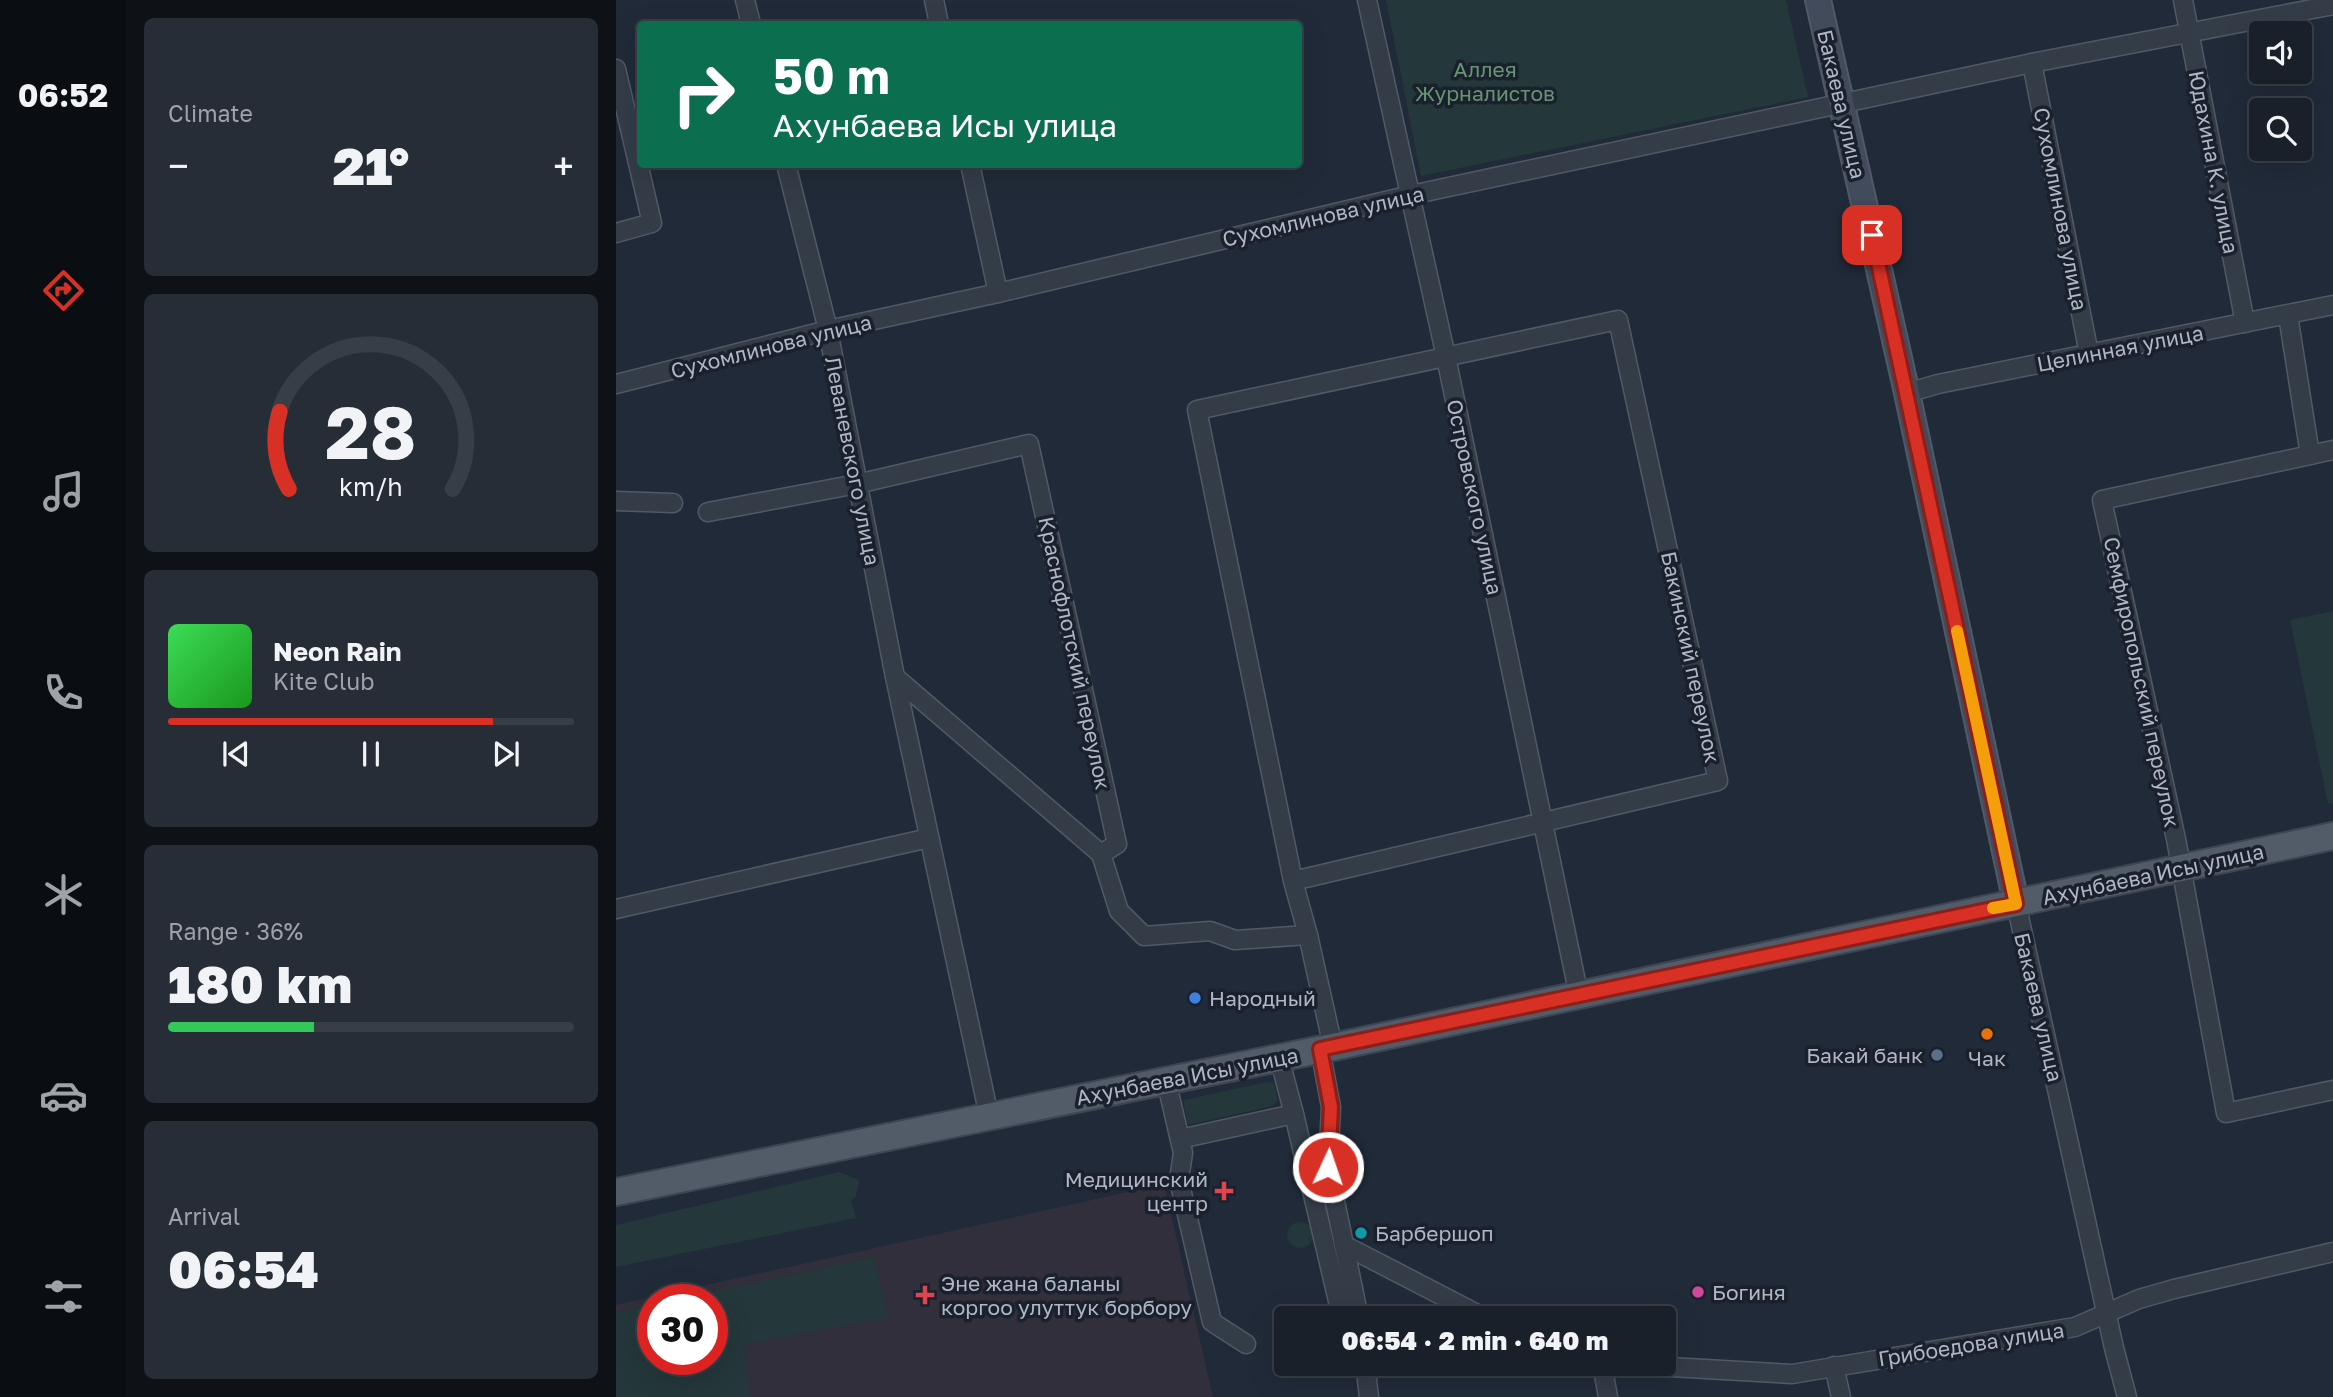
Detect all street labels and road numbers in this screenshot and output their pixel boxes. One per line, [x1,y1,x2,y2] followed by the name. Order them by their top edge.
[1812,27,1872,181] street label: Бакаева улица
[2183,68,2245,256] street label: Юдахина К. улица
[2029,105,2093,313] street label: Сухомлинова улица
[1220,180,1426,252] street label: Сухомлинова улица
[668,308,874,384] street label: Сухомлинова улица
[2034,319,2206,377] street label: Целинная улица
[820,354,886,568] street label: Леваневского улица
[1442,397,1508,597] street label: Островского улица
[1033,514,1117,792] street label: Краснофлотский переулок
[2099,534,2185,830] street label: Семфиропольский переулок
[1656,549,1726,765] street label: Бакинский переулок
[2040,838,2266,910] street label: Ахунбаева Исы улица
[2009,930,2069,1084] street label: Бакаева улица
[1074,1042,1300,1110] street label: Ахунбаева Исы улица
[1876,1316,2066,1372] street label: Грибоедова улица

